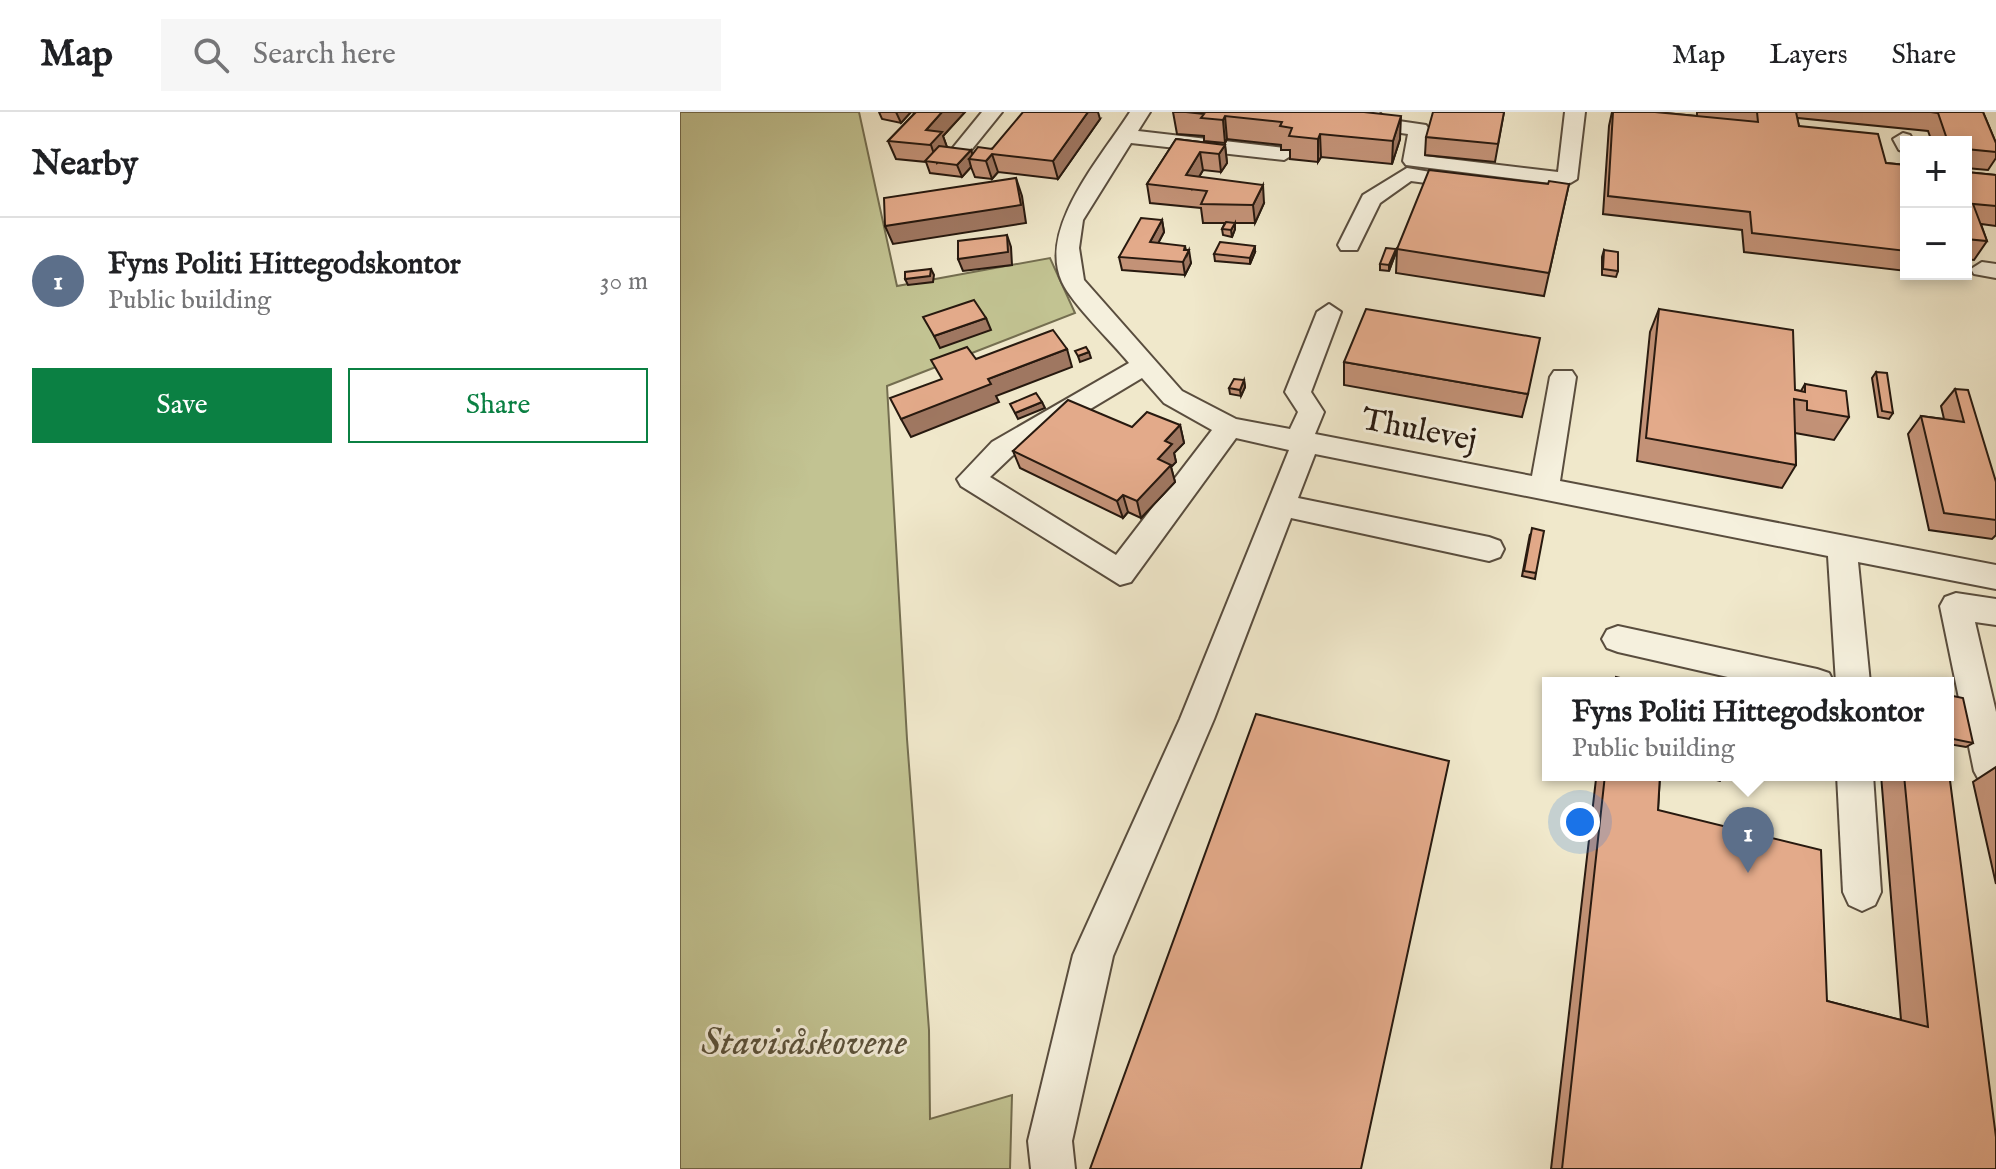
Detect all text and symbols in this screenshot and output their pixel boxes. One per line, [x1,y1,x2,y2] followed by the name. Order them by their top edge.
[161,19,721,91] search box
[40,31,113,79] text: Map
[189,33,233,77] icon: search
[253,36,396,74] text: Search here
[1672,38,1725,73] text: Map
[1769,38,1848,73] text: Layers
[1892,38,1956,73] text: Share
[1900,136,1972,280] map controls
[1900,136,1972,208] button: +
[32,143,138,186] text: Nearby
[1900,208,1972,280] button: −
[108,246,461,284] text: Fyns Politi Hittegodskontor
[53,265,63,298] text: 1
[600,265,648,298] text: 30 m
[108,284,271,317] text: Public building
[32,368,332,443] button: Save
[348,368,648,443] button: Share
[1358,400,1480,462] street label: Thulevej
[1542,677,1954,781] popup
[1572,694,1924,732] text: Fyns Politi Hittegodskontor
[1572,732,1735,765] text: Public building
[1560,802,1600,842] your location
[1722,807,1774,873] pin: 1
[701,1020,907,1068] park label: Stavisåskovene

